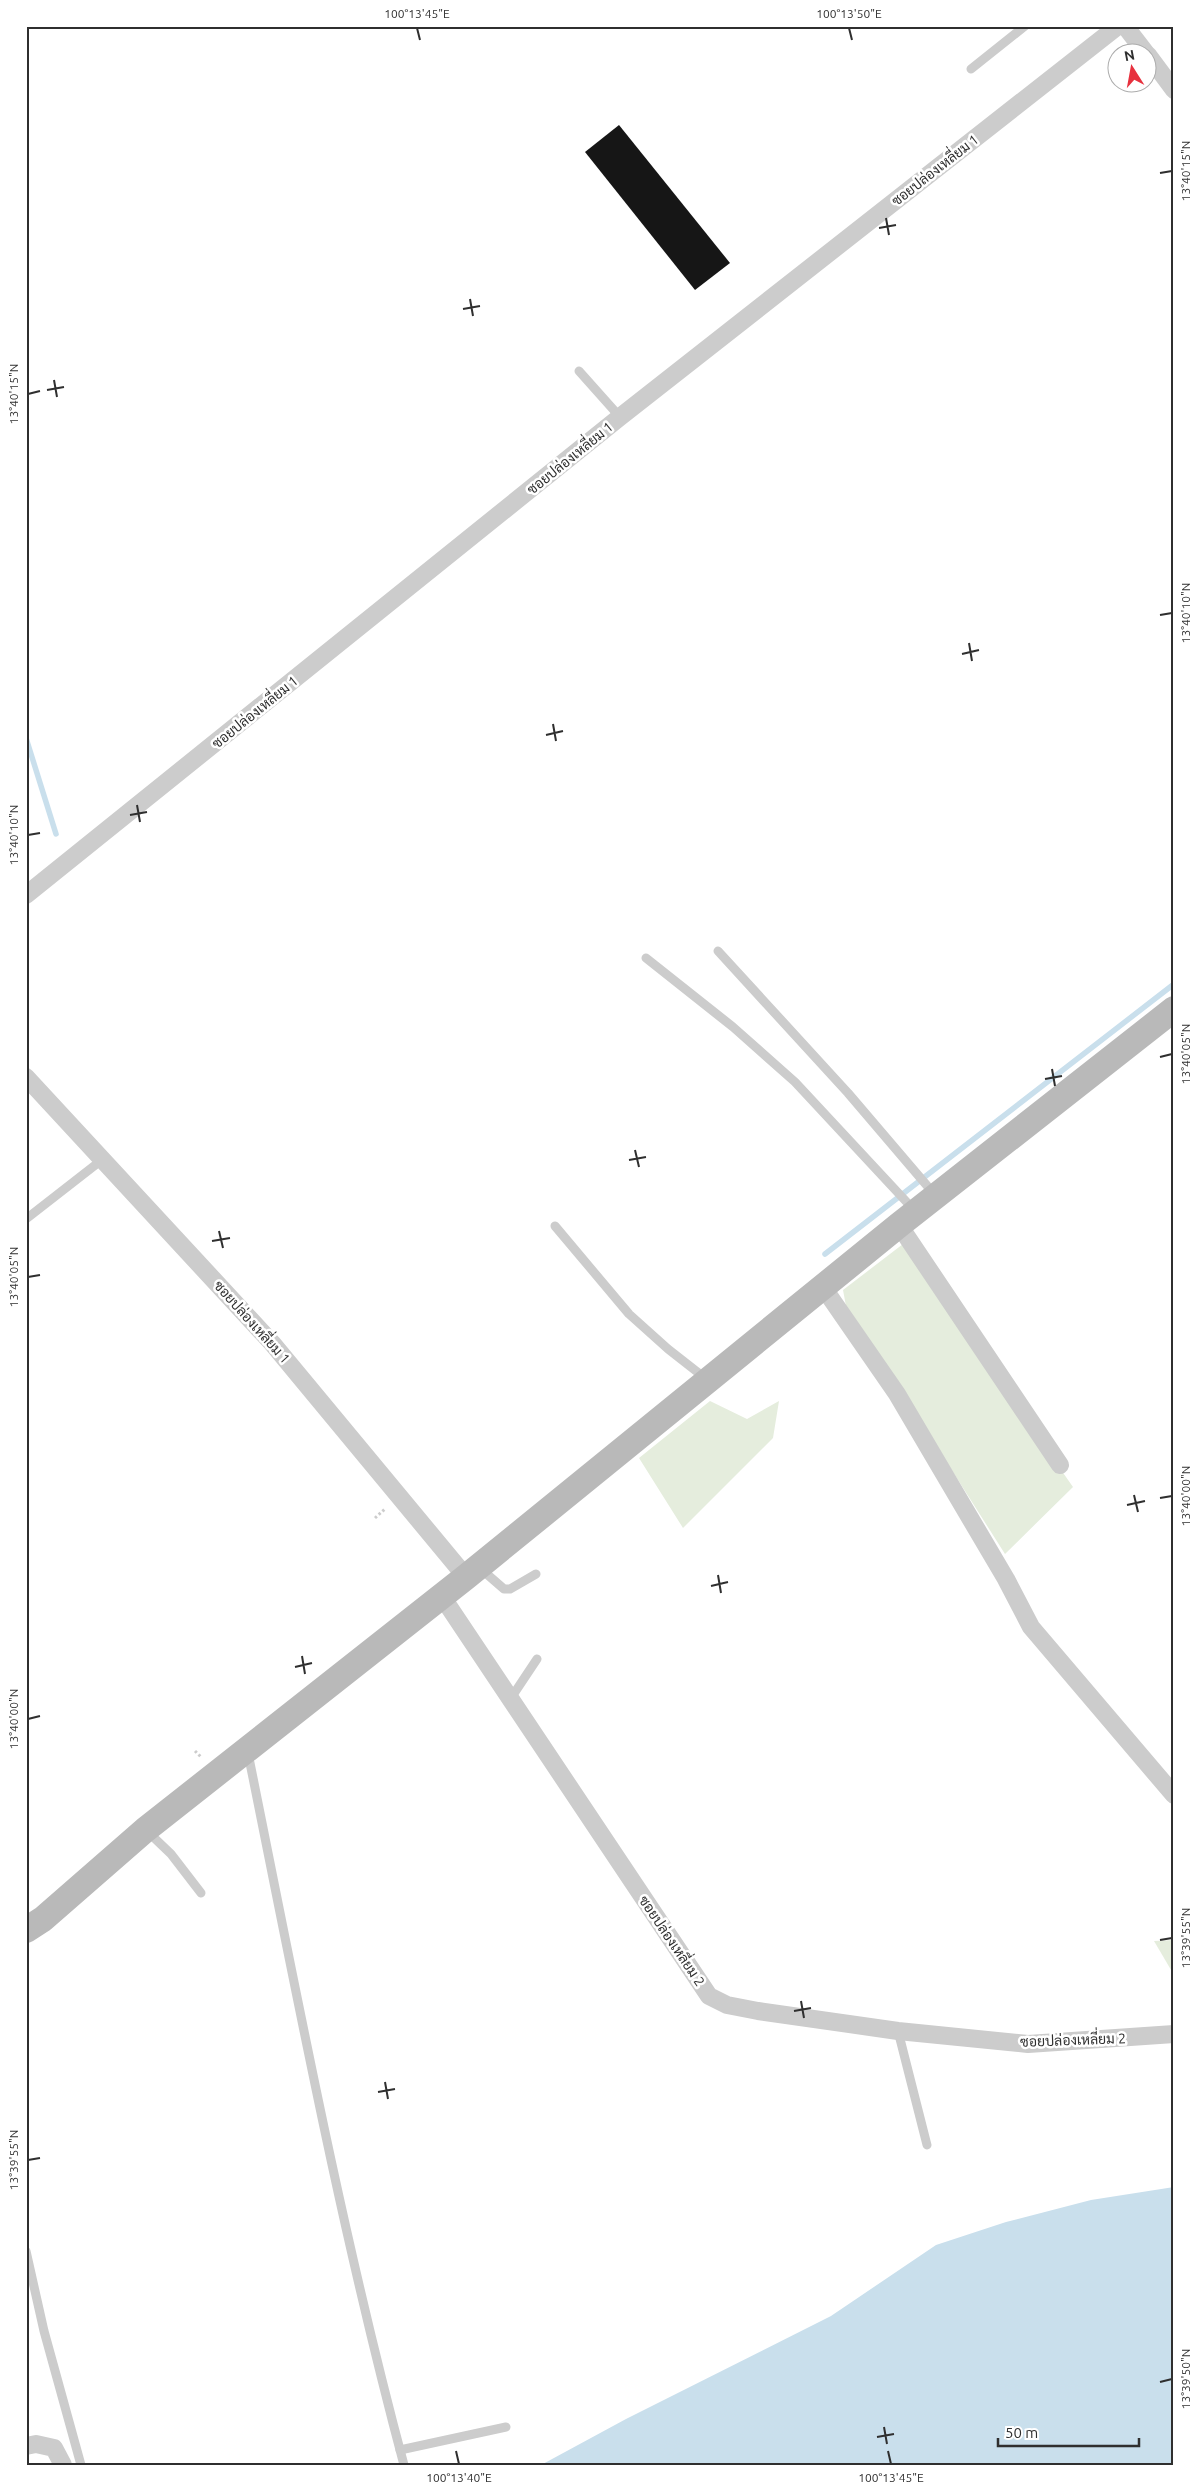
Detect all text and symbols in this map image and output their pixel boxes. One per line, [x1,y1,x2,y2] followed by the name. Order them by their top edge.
[384,7,450,20] text: 100°13'45"E
[816,7,882,20] text: 100°13'50"E
[1108,42,1158,92] north arrow
[1123,46,1136,64] text: N
[886,128,982,209] street label: ซอยปล่องเหลี่ยม 1
[1179,141,1192,201] text: 13°40'15"N
[7,364,20,424] text: 13°40'15"N
[521,415,616,498] street label: ซอยปล่องเหลี่ยม 1
[1179,583,1192,643] text: 13°40'10"N
[206,669,301,752] street label: ซอยปล่องเหลี่ยม 1
[7,805,20,865] text: 13°40'10"N
[1179,1024,1192,1084] text: 13°40'05"N
[7,1247,20,1307] text: 13°40'05"N
[211,1275,296,1367] street label: ซอยปล่องเหลี่ยม 1
[1179,1466,1192,1526] text: 13°40'00"N
[7,1689,20,1749] text: 13°40'00"N
[636,1890,712,1989] street label: ซอยปล่องเหลี่ยม 2
[1179,1908,1192,1968] text: 13°39'55"N
[1020,2026,1126,2050] street label: ซอยปล่องเหลี่ยม 2
[7,2130,20,2190] text: 13°39'55"N
[1179,2349,1192,2409] text: 13°39'50"N
[998,2416,1139,2448] scale bar
[1005,2424,1038,2441] text: 50 m
[426,2471,492,2484] text: 100°13'40"E
[858,2471,924,2484] text: 100°13'45"E

